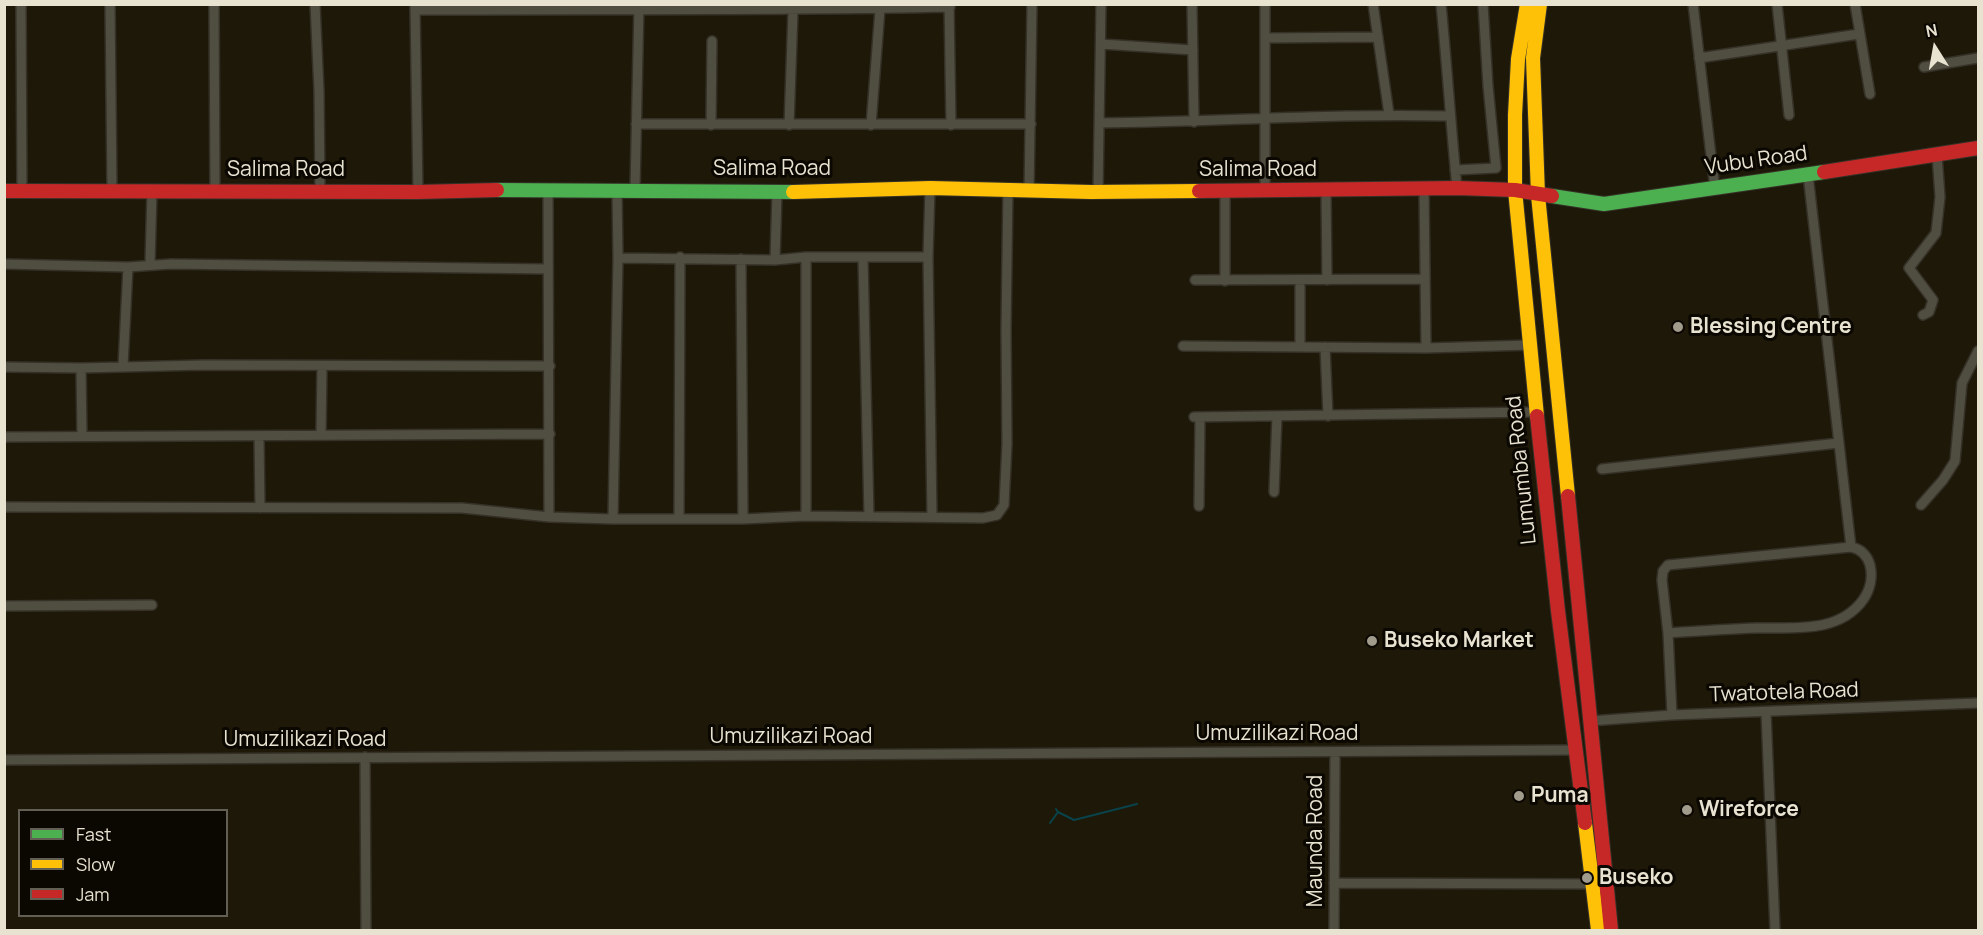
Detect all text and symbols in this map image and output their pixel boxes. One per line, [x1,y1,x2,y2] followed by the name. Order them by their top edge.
[1905,18,1965,78] north arrow
[1924,18,1939,42] text: N
[1703,141,1809,181] street label: Vubu Road
[713,156,831,182] street label: Salima Road
[227,157,345,183] street label: Salima Road
[1199,157,1317,183] street label: Salima Road
[1690,314,1852,340] place label: Blessing Centre
[1671,320,1685,334] marker: Blessing Centre
[1502,394,1542,546] street label: Lumumba Road
[1384,628,1534,654] place label: Buseko Market
[1365,634,1379,648] marker: Buseko Market
[1709,678,1859,708] street label: Twatotela Road
[1196,721,1358,747] street label: Umuzilikazi Road
[710,724,872,750] street label: Umuzilikazi Road
[224,727,386,753] street label: Umuzilikazi Road
[1303,775,1329,907] street label: Maunda Road
[1531,783,1589,809] place label: Puma
[1512,789,1526,803] marker: Puma
[1699,797,1799,823] place label: Wireforce
[1680,803,1694,817] marker: Wireforce
[18,809,228,917] legend
[76,822,111,846] text: Fast
[76,852,115,876] text: Slow
[1599,865,1673,891] place label: Buseko
[1580,871,1594,885] marker: Buseko
[76,882,110,906] text: Jam

